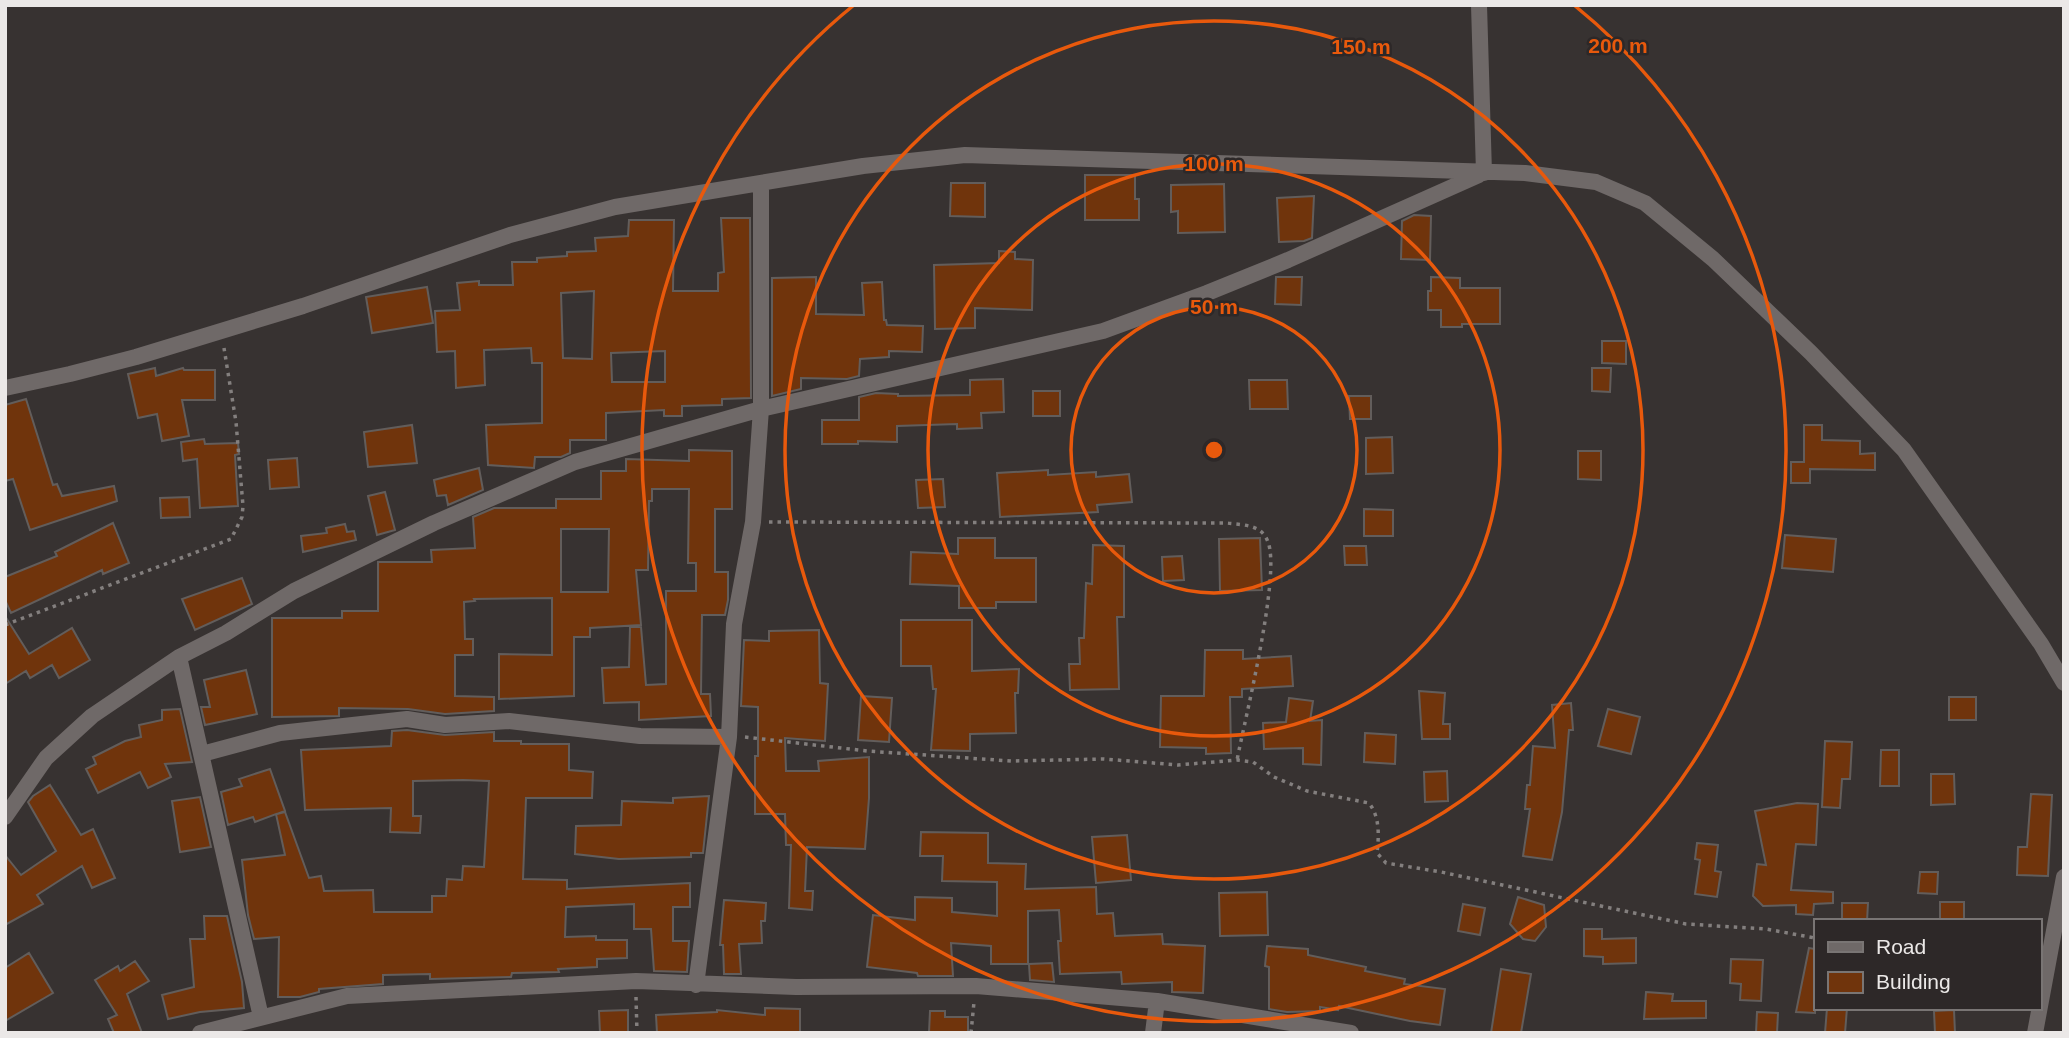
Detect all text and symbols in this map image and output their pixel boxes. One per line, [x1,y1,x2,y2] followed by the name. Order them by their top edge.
[1588,34,1648,57] text: 200 m
[1331,35,1391,58] text: 150 m
[1184,152,1244,175] text: 100 m
[1190,295,1238,318] text: 50 m
[1202,438,1226,462] centre of rings
[1814,919,2041,1010] legend
[1876,935,1926,958] text: Road
[1876,970,1951,993] text: Building

